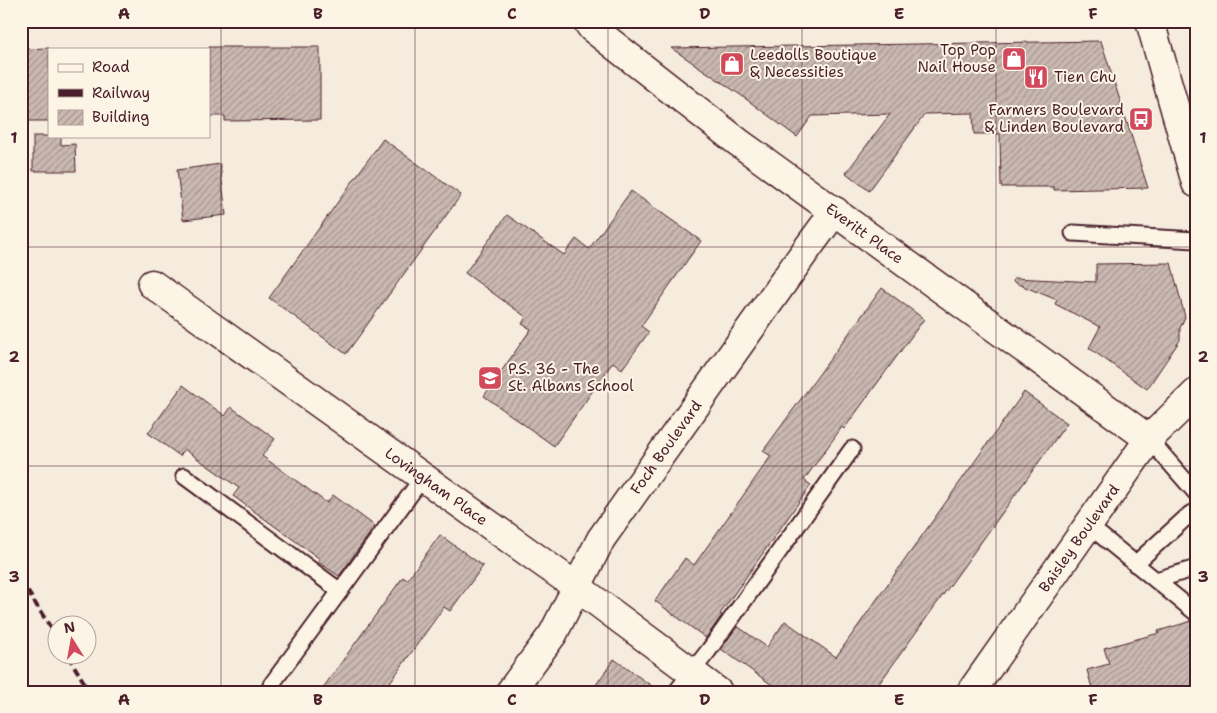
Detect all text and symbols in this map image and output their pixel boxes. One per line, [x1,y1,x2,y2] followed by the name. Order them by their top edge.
[118,3,130,24] text: A
[313,3,323,24] text: B
[507,3,517,24] text: C
[699,3,711,24] text: D
[894,3,904,24] text: E
[1088,3,1098,24] text: F
[918,40,996,77] place label: Top Pop Nail House
[750,45,877,82] place label: Leedolls Boutique & Necessities
[1001,46,1027,72] shop icon: Top Pop Nail House
[48,48,210,138] legend
[719,51,745,77] shop icon: Leedolls Boutique & Necessities
[92,57,130,77] text: Road
[1023,64,1049,90] restaurant icon: Tien Chu
[1054,67,1116,87] place label: Tien Chu
[92,83,150,103] text: Railway
[984,100,1124,137] place label: Farmers Boulevard & Linden Boulevard
[1128,106,1154,132] bus stop icon: Farmers Boulevard & Linden Boulevard
[92,107,149,127] text: Building
[10,127,18,148] text: 1
[1199,127,1207,148] text: 1
[822,199,908,268] street label: Everitt Place
[8,346,20,367] text: 2
[1197,346,1209,367] text: 2
[508,359,634,396] place label: P.S. 36 - The St. Albans School
[477,365,503,391] school or university icon: P.S. 36 - The St. Albans School
[626,396,707,498] street label: Foch Boulevard
[381,443,492,530] street label: Lovingham Place
[1034,480,1124,596] street label: Baisley Boulevard
[8,566,20,587] text: 3
[1197,566,1209,587] text: 3
[48,616,98,666] north arrow
[62,617,77,637] text: N
[118,689,130,710] text: A
[313,689,323,710] text: B
[507,689,517,710] text: C
[699,689,711,710] text: D
[894,689,904,710] text: E
[1088,689,1098,710] text: F

